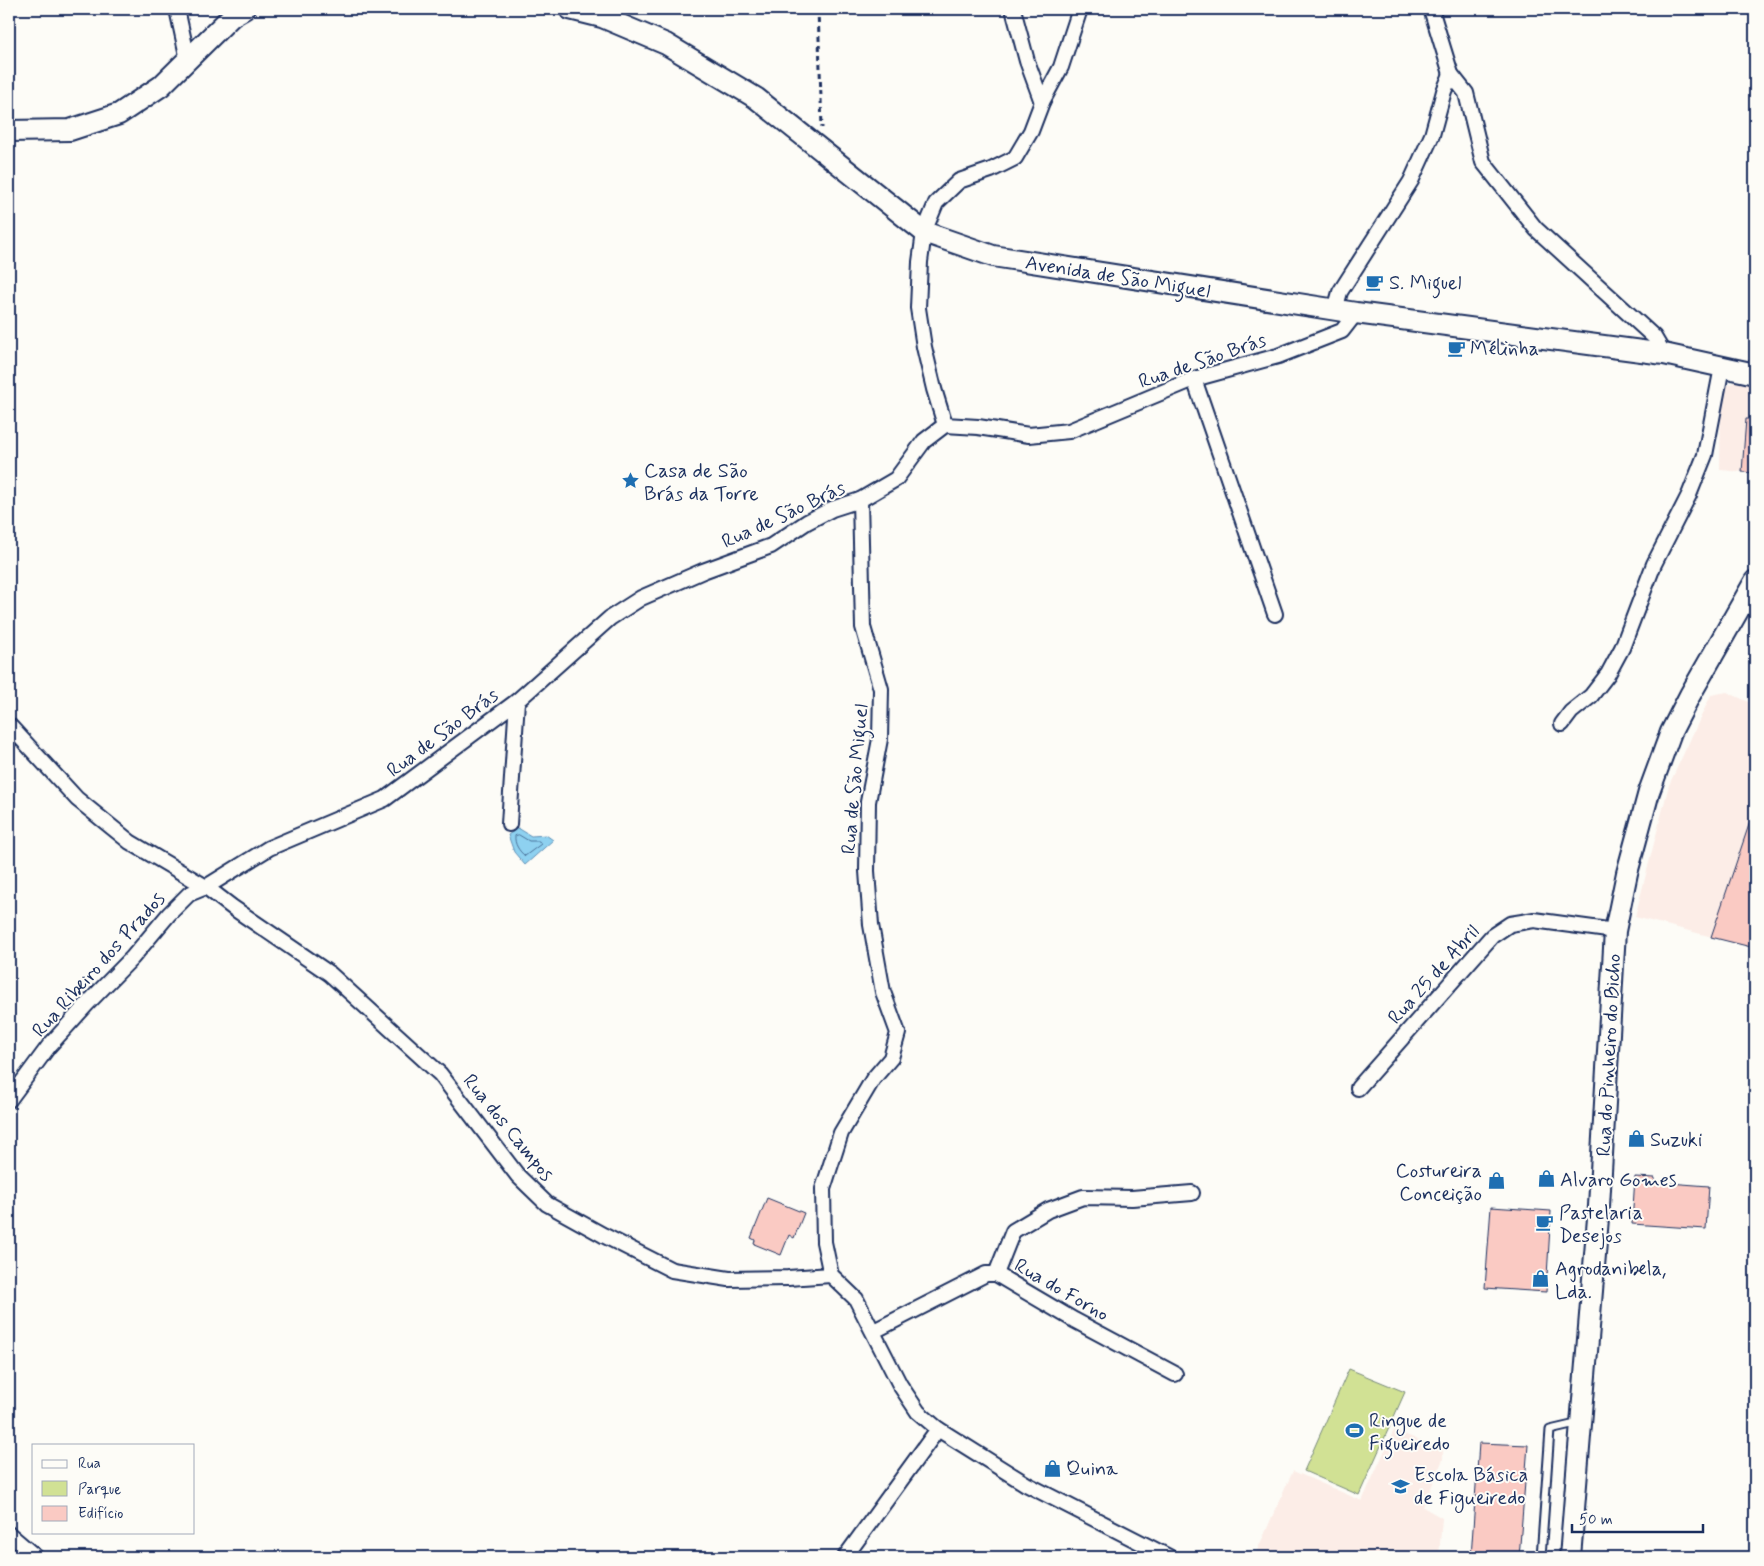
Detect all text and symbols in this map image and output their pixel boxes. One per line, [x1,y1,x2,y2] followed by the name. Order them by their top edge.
[1023,250,1212,307] street label: Avenida de São Miguel
[1389,270,1461,299] place label: S. Miguel
[1365,272,1385,292] cafe icon: S. Miguel
[1135,327,1270,396] street label: Rua de São Brás
[1470,336,1539,363] place label: Mélinha
[1446,338,1466,358] cafe icon: Mélinha
[644,458,759,508] place label: Casa de São Brás da Torre
[620,471,640,491] place icon: Casa de São Brás da Torre
[717,475,850,556] street label: Rua de São Brás
[381,682,504,784] street label: Rua de São Brás
[835,703,877,856] street label: Rua de São Miguel
[26,886,172,1044] street label: Rua Ribeiro dos Prados
[1382,919,1486,1031] street label: Rua 25 de Abril
[1591,953,1628,1157] street label: Rua do Pinheiro do Bicho
[456,1069,560,1187] street label: Rua dos Campos
[1650,1127,1702,1154] place label: Suzuki
[1626,1129,1646,1149] shop icon: Suzuki
[1395,1158,1482,1208] place label: Costureira Conceição
[1560,1167,1677,1194] place label: Alvaro Gomes
[1536,1169,1556,1189] shop icon: Alvaro Gomes
[1486,1171,1506,1191] shop icon: Costureira Conceição
[1559,1200,1643,1250] place label: Pastelaria Desejos
[1535,1213,1555,1233] cafe icon: Pastelaria Desejos
[1009,1252,1113,1328] street label: Rua do Forno
[1555,1256,1666,1306] place label: Agrodanibela, Lda.
[1531,1269,1551,1289] shop icon: Agrodanibela, Lda.
[1369,1408,1450,1460] place label: Ringue de Figueiredo
[1345,1421,1365,1441] sports icon: Ringue de Figueiredo
[32,1444,195,1534] legend
[78,1454,101,1474] text: Rua
[1066,1456,1119,1483] place label: Quina
[1042,1458,1062,1478] shop icon: Quina
[1414,1462,1528,1513] place label: Escola Básica de Figueiredo
[1390,1476,1410,1496] school or university icon: Escola Básica de Figueiredo
[78,1480,121,1500] text: Parque
[1572,1501,1703,1533] scale bar
[78,1504,123,1524] text: Edifício
[1579,1510,1613,1530] text: 50 m

